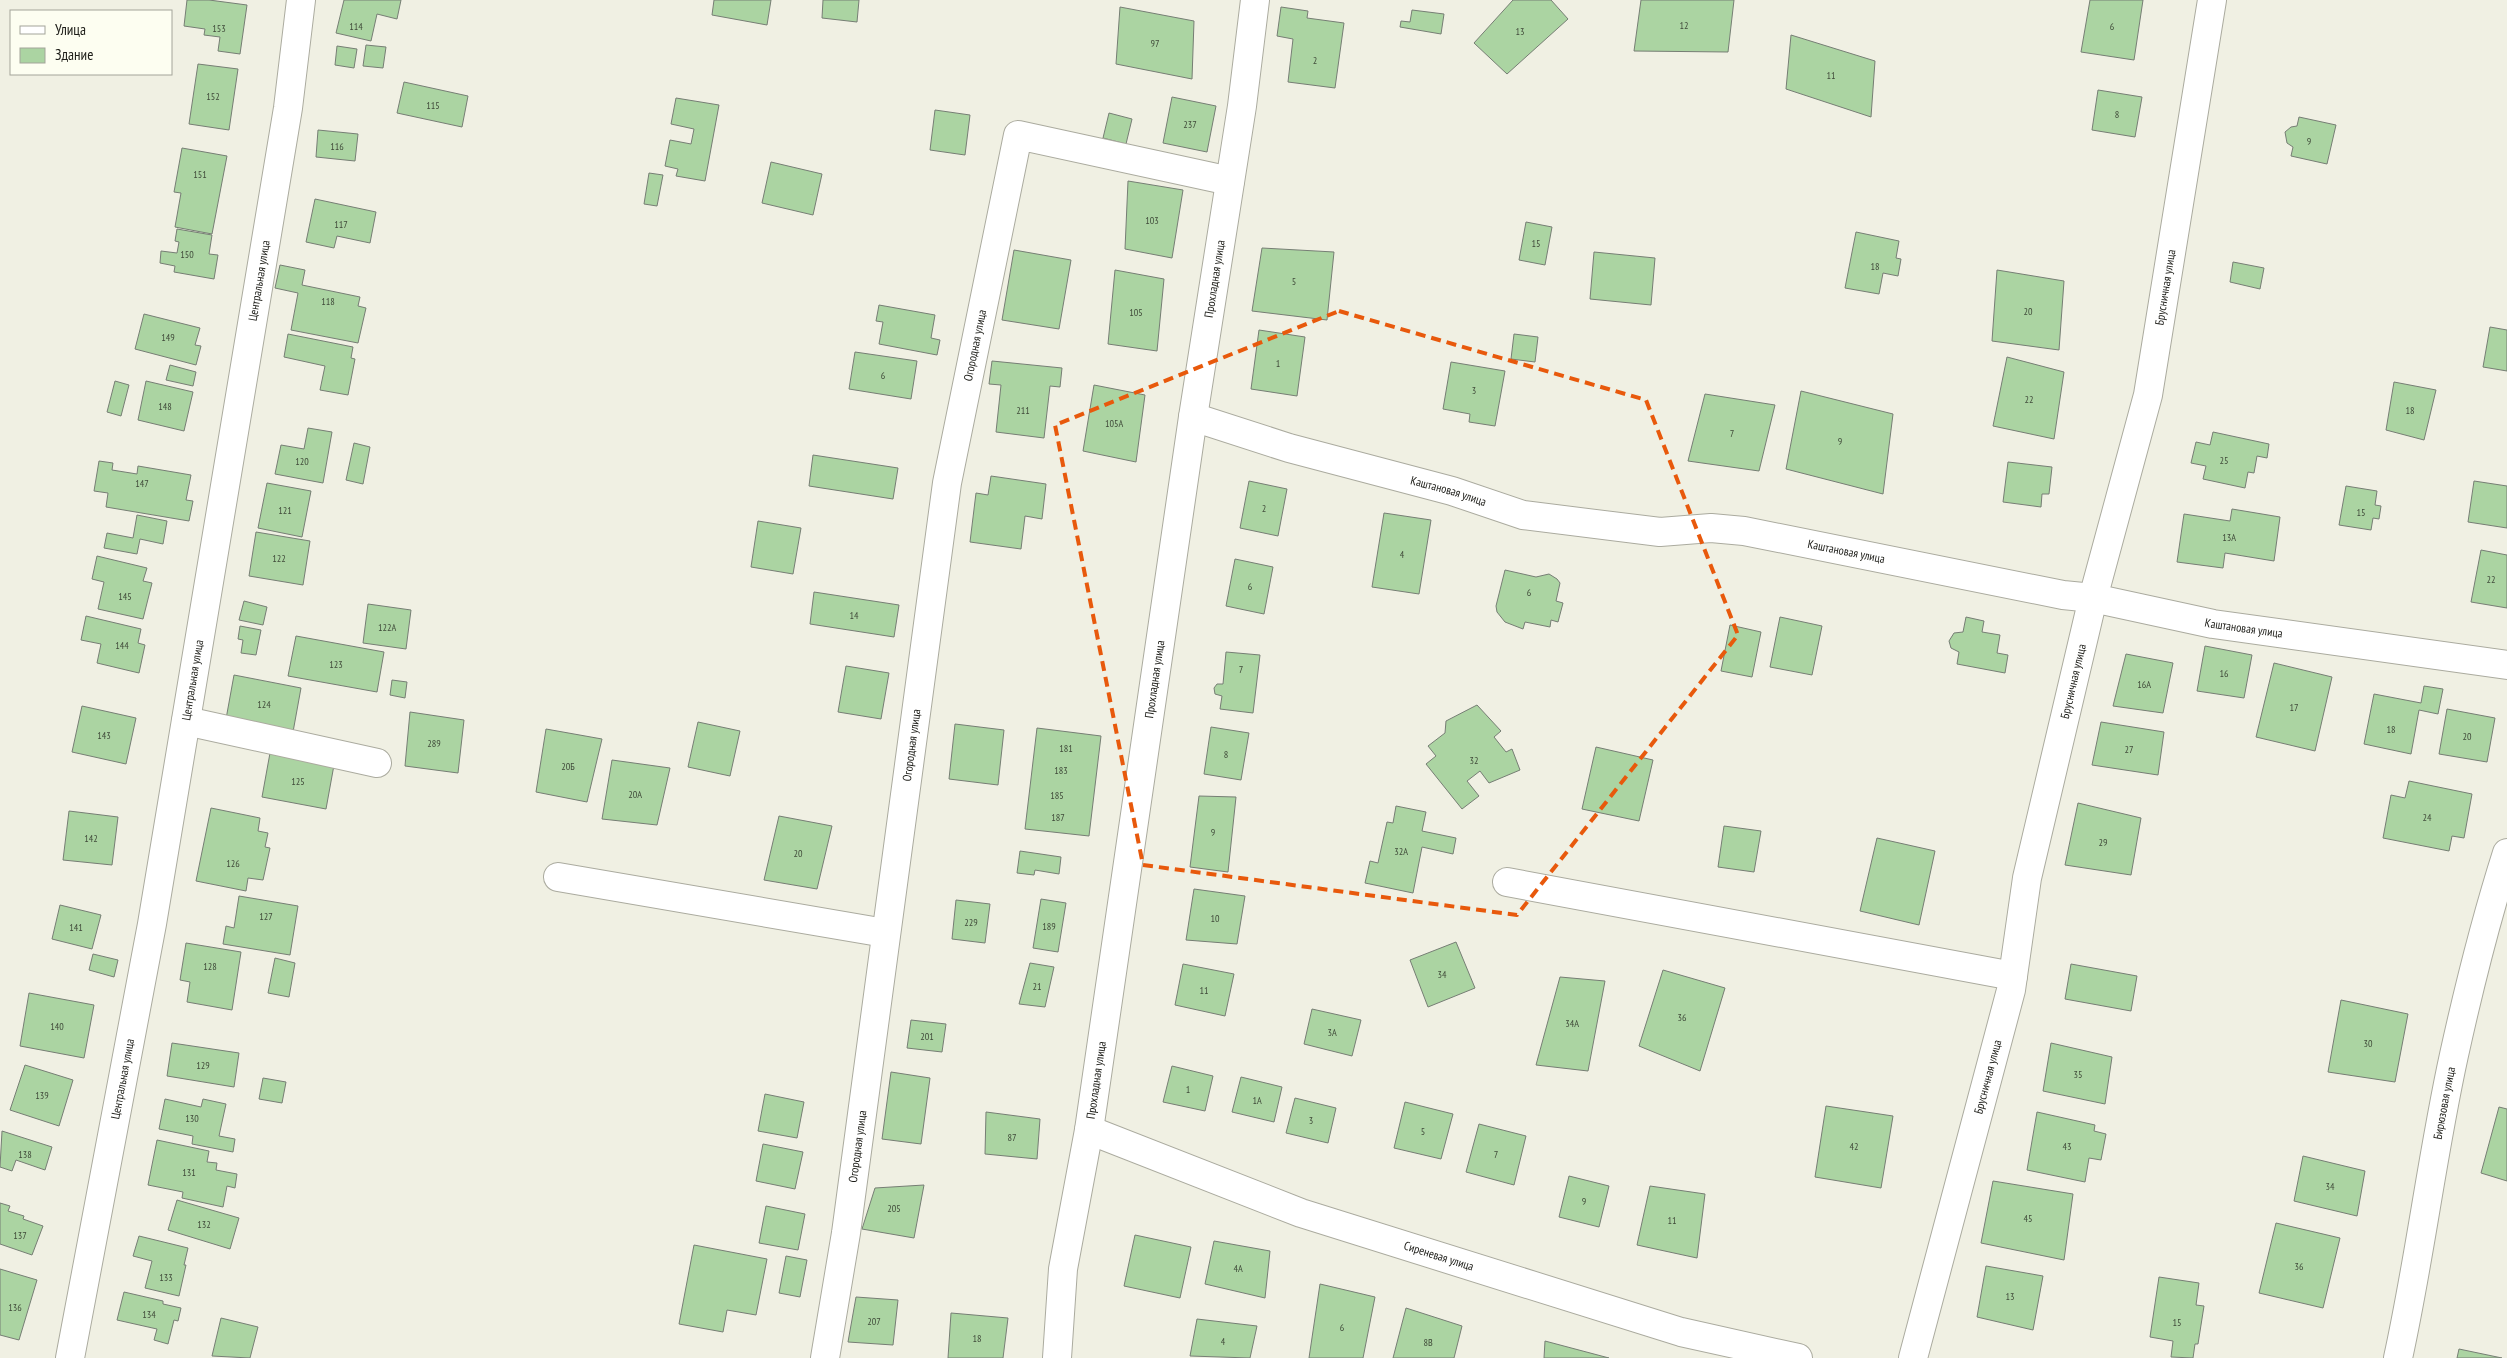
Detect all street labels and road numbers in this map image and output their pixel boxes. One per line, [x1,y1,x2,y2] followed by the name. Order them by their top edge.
[245,239,273,322] street label: Центральная улица
[1201,239,1228,319] street label: Прохладная улица
[2151,248,2178,326] street label: Брусничная улица
[960,308,989,382] street label: Огородная улица
[1409,472,1489,509] street label: Каштановая улица
[1806,536,1886,566] street label: Каштановая улица
[2203,614,2284,641] street label: Каштановая улица
[178,638,206,722] street label: Центральная улица
[1141,639,1167,719] street label: Прохладная улица
[2057,642,2089,720] street label: Брусничная улица
[899,708,924,782] street label: Огородная улица
[107,1037,137,1120] street label: Центральная улица
[1970,1038,2005,1115] street label: Брусничная улица
[1083,1040,1109,1120] street label: Прохладная улица
[2430,1065,2458,1141] street label: Бирюзовая улица
[845,1109,869,1184] street label: Огородная улица
[1402,1238,1476,1274] street label: Сиреневая улица

